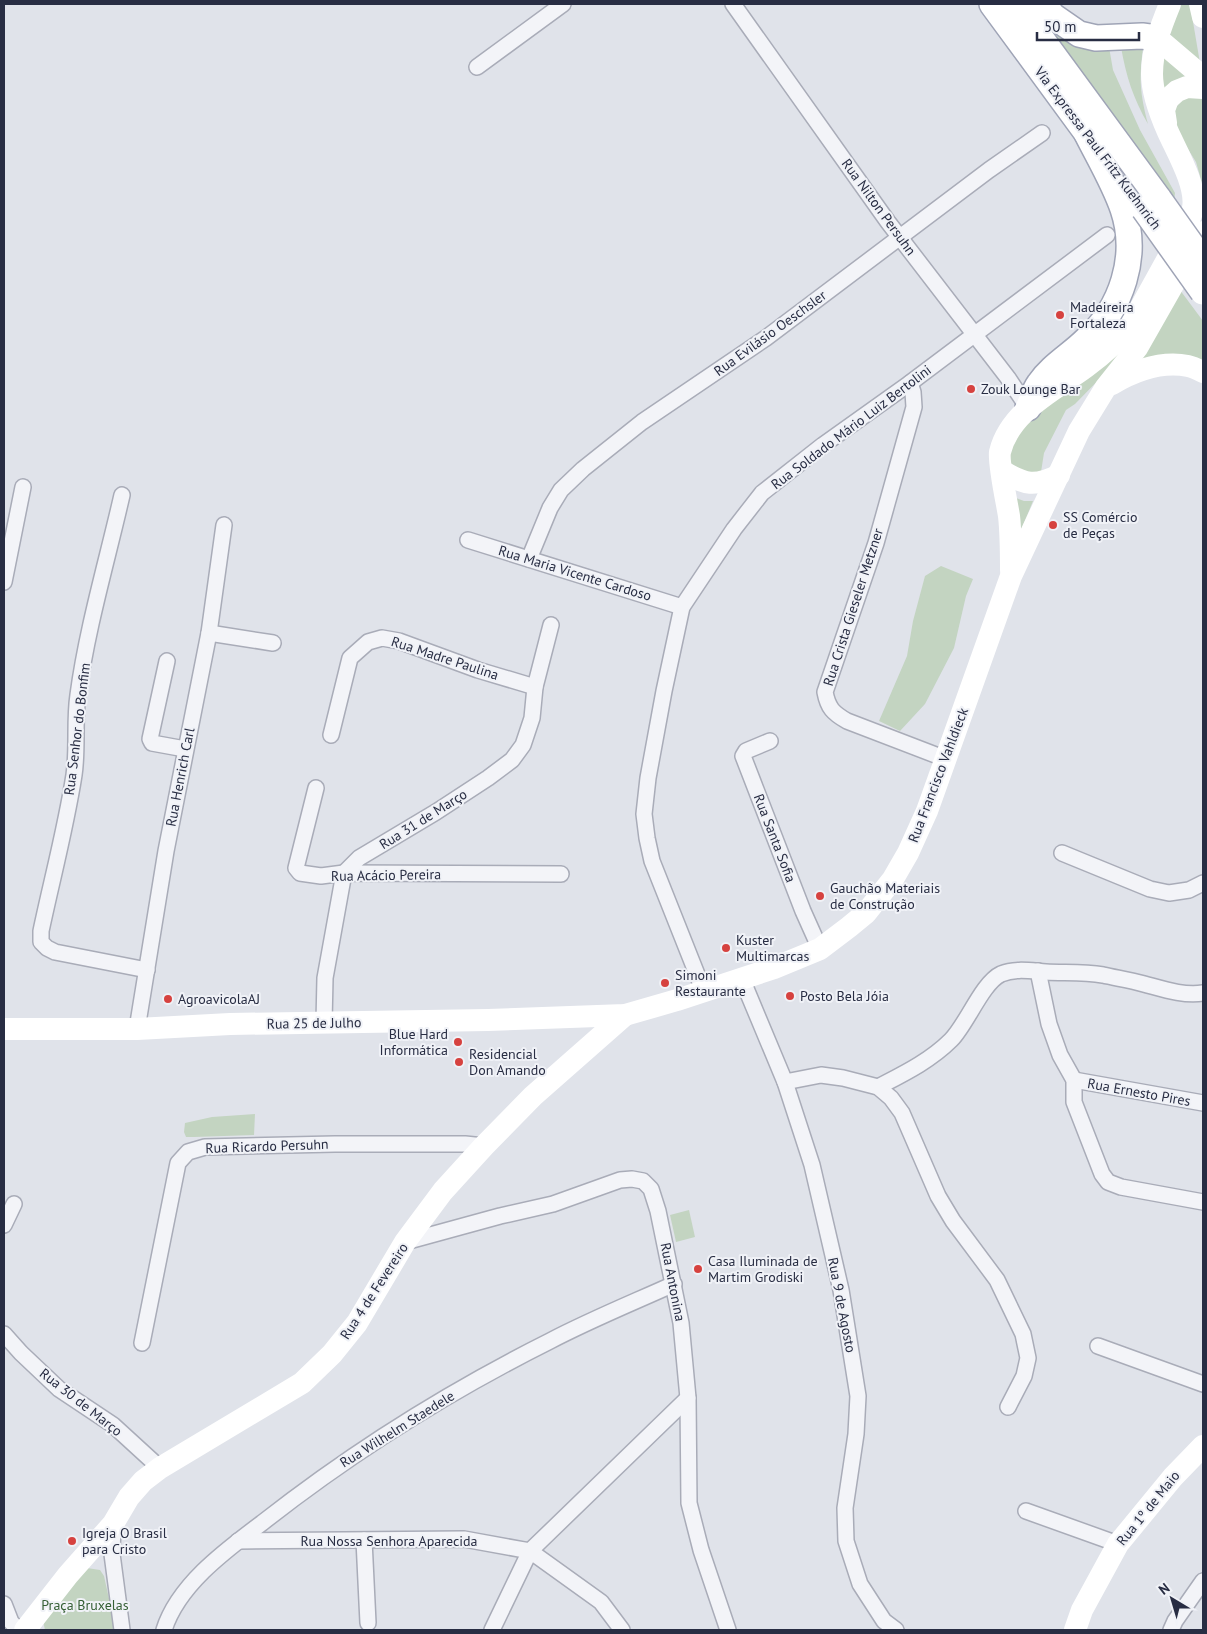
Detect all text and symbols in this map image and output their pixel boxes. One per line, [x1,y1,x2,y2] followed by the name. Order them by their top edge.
[1037,10,1140,42] scale bar
[1044,17,1077,36] text: 50 m
[1030,62,1165,233] street label: Via Expressa Paul Fritz Kuehnrich
[838,155,920,259] street label: Rua Nilton Persuhn
[710,286,830,380] street label: Rua Evilásio Oeschsler
[1070,298,1134,332] place label: Madeireira Fortaleza
[1054,309,1066,321] marker: Madeireira Fortaleza
[767,361,935,493] street label: Rua Soldado Mário Luiz Bertolini
[981,380,1081,398] place label: Zouk Lounge Bar
[965,383,977,395] marker: Zouk Lounge Bar
[1063,508,1137,542] place label: SS Comércio de Peças
[1047,519,1059,531] marker: SS Comércio de Peças
[819,526,887,688] street label: Rua Crista Gieseler Metzner
[496,541,654,605] street label: Rua Maria Vicente Cardoso
[389,632,501,684] street label: Rua Madre Paulina
[60,662,94,796] street label: Rua Senhor do Bonfim
[904,705,972,845] street label: Rua Francisco Vahldieck
[162,726,198,828] street label: Rua Henrich Carl
[376,785,470,853] street label: Rua 31 de Março
[750,791,800,885] street label: Rua Santa Sofia
[331,865,441,885] street label: Rua Acácio Pereira
[830,879,940,913] place label: Gauchão Materiais de Construção
[814,890,826,902] marker: Gauchão Materiais de Construção
[736,931,810,965] place label: Kuster Multimarcas
[720,942,732,954] marker: Kuster Multimarcas
[675,966,746,1000] place label: Simoni Restaurante
[659,977,671,989] marker: Simoni Restaurante
[800,987,889,1005] place label: Posto Bela Jóia
[178,990,260,1008] place label: AgroavicolaAJ
[784,990,796,1002] marker: Posto Bela Jóia
[162,993,174,1005] marker: AgroavicolaAJ
[267,1013,361,1033] street label: Rua 25 de Julho
[380,1025,448,1059] place label: Blue Hard Informática
[452,1036,464,1048] marker: Blue Hard Informática
[469,1045,546,1079] place label: Residencial Don Amando
[453,1056,465,1068] marker: Residencial Don Amando
[1086,1074,1192,1110] street label: Rua Ernesto Pires
[205,1135,329,1157] street label: Rua Ricardo Persuhn
[336,1239,412,1343] street label: Rua 4 de Fevereiro
[657,1241,689,1323] street label: Rua Antonina
[708,1252,818,1286] place label: Casa Iluminada de Martim Grodiski
[824,1256,860,1354] street label: Rua 9 de Agosto
[692,1263,704,1275] marker: Casa Iluminada de Martim Grodiski
[36,1364,126,1440] street label: Rua 30 de Março
[336,1386,458,1472] street label: Rua Wilhelm Staedele
[1112,1467,1184,1549] street label: Rua 1º de Maio
[82,1524,167,1558] place label: Igreja O Brasil para Cristo
[300,1532,478,1550] street label: Rua Nossa Senhora Aparecida
[66,1535,78,1547] marker: Igreja O Brasil para Cristo
[1147,1574,1197,1624] north arrow
[1155,1579,1173,1599] text: N
[41,1596,129,1614] park label: Praça Bruxelas

